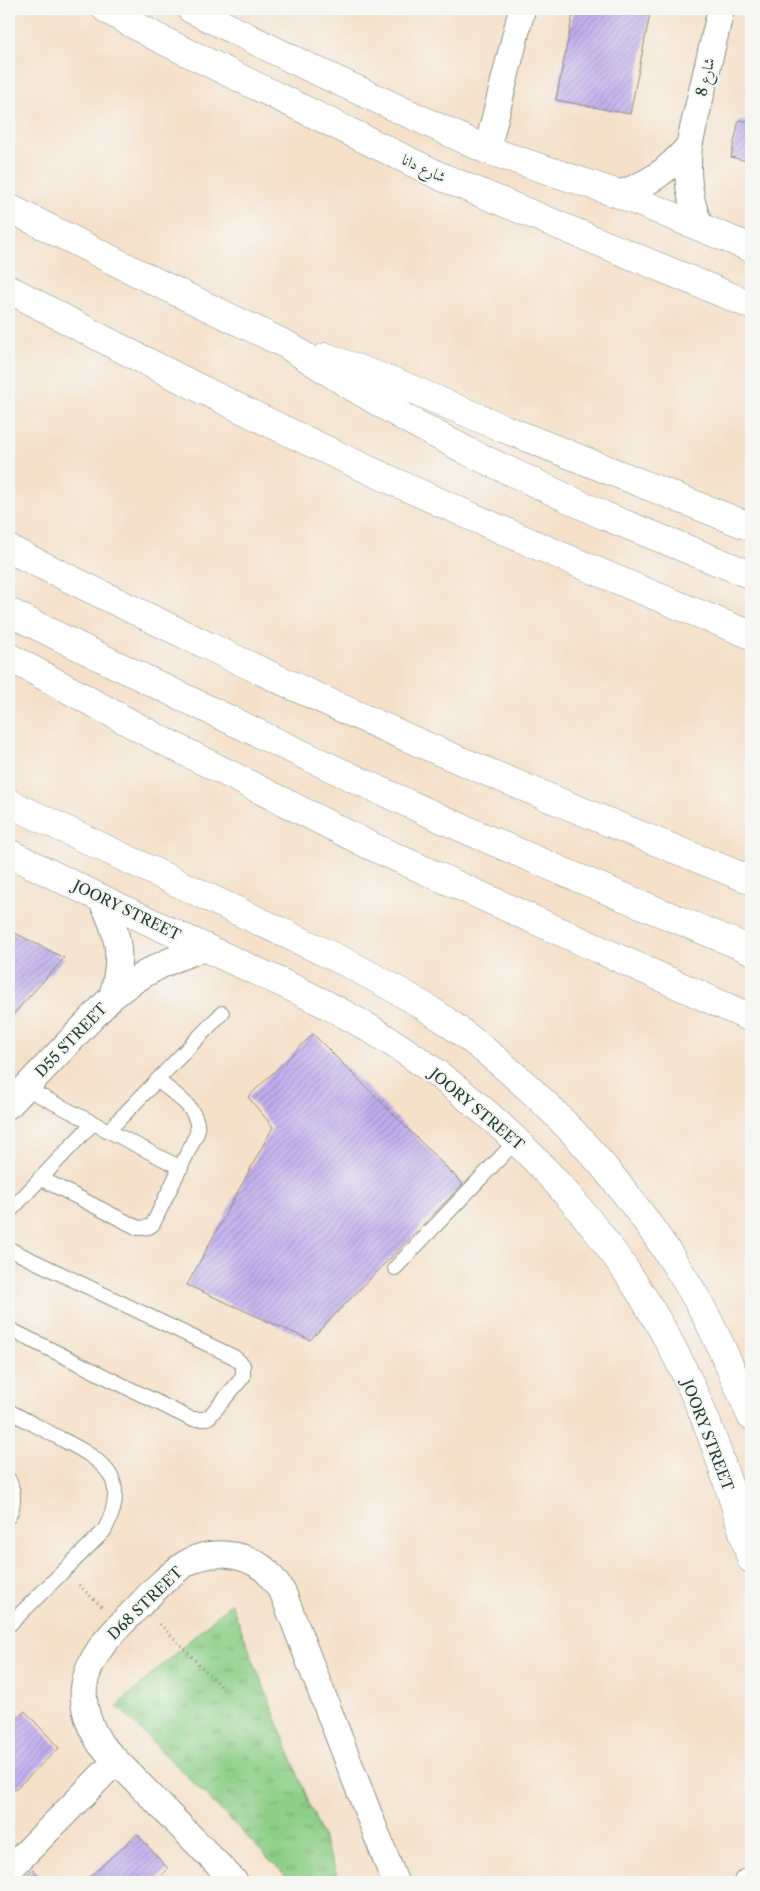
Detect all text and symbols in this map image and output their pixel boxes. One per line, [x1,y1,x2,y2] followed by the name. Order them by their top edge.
[691,56,723,99] street label: شارع 8
[397,150,449,190] street label: شارع دانا
[68,875,185,945] street label: JOORY STREET
[31,998,112,1081] street label: D55 STREET
[424,1063,529,1155] street label: JOORY STREET
[677,1375,738,1494] street label: JOORY STREET
[104,1562,187,1644] street label: D68 STREET

